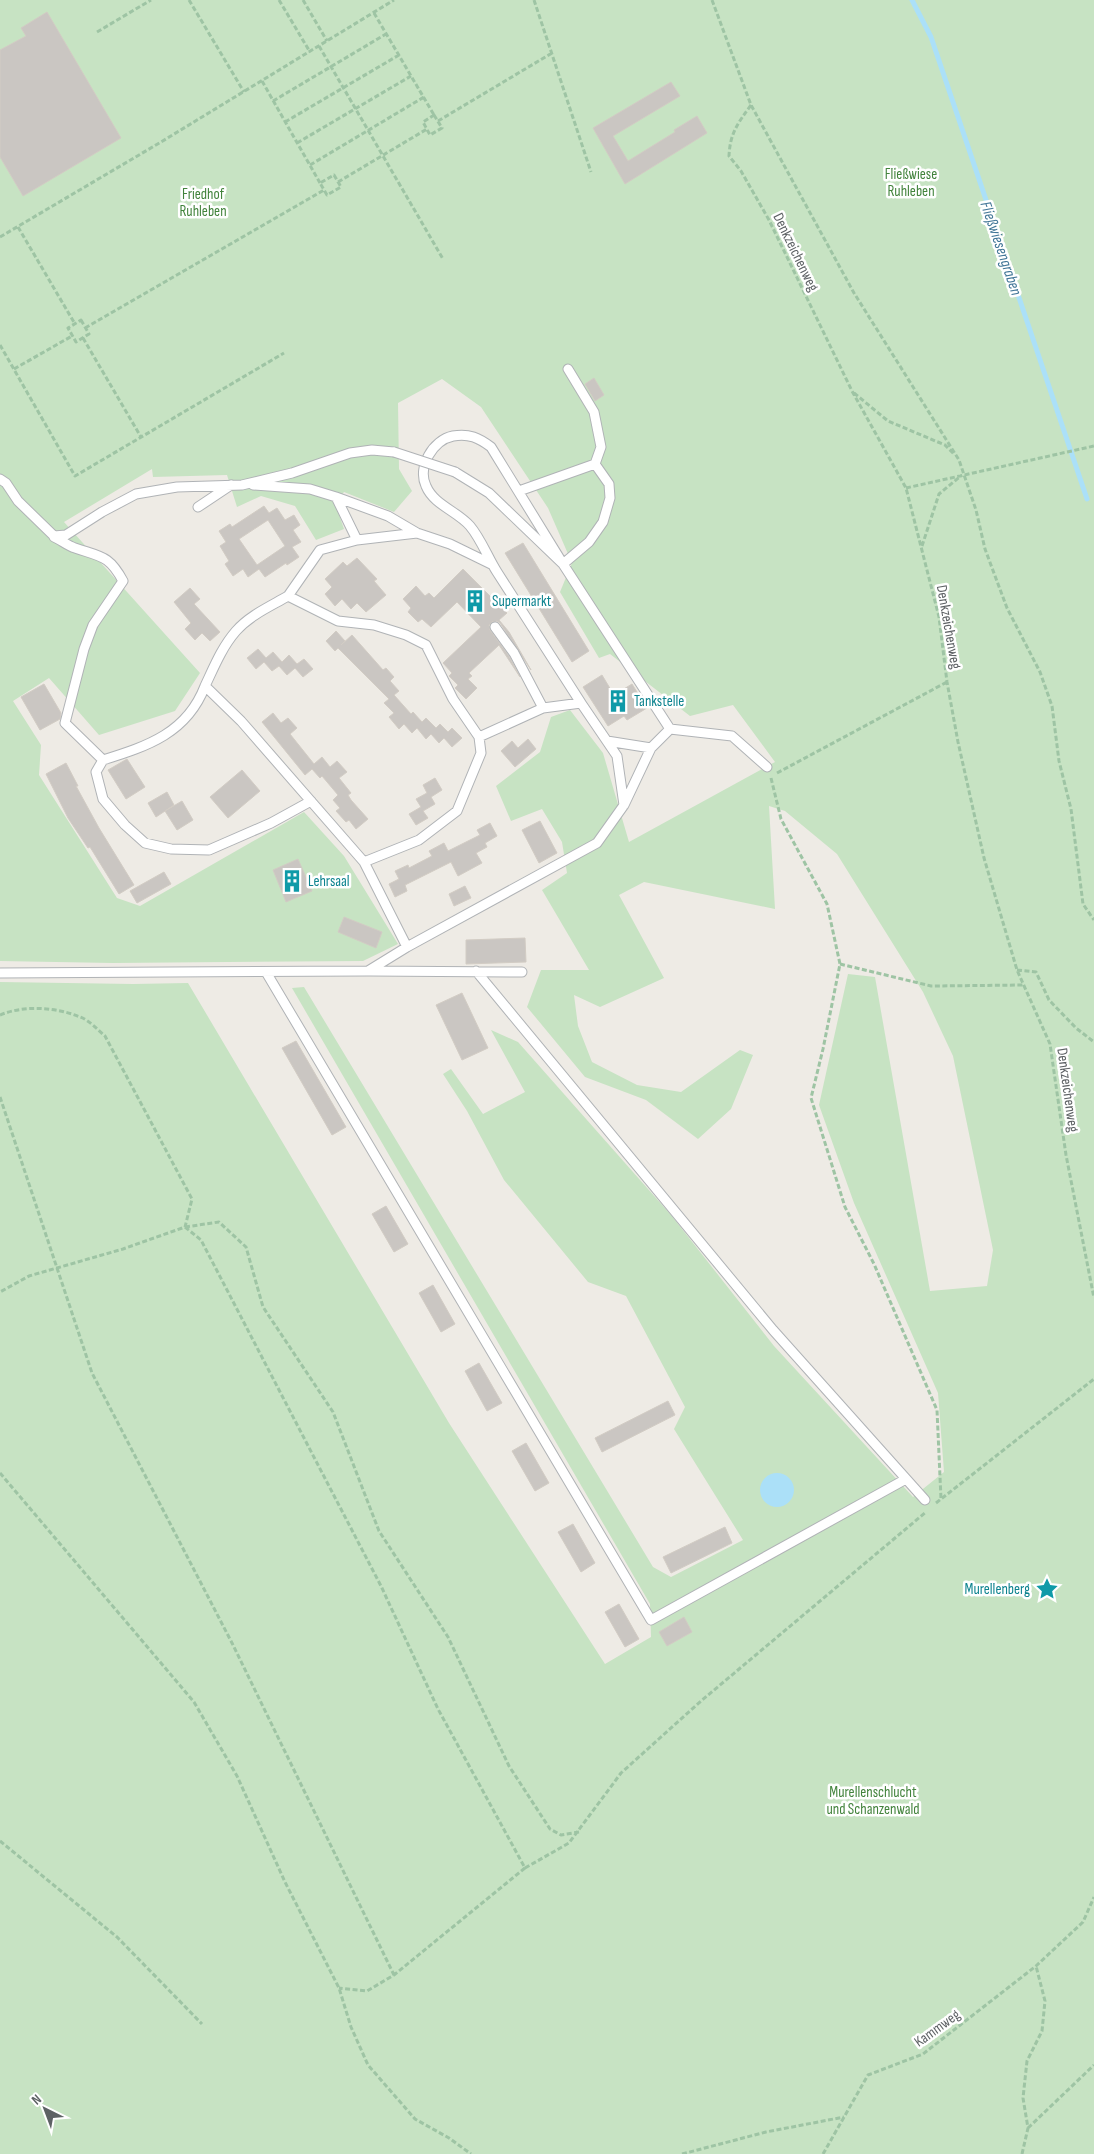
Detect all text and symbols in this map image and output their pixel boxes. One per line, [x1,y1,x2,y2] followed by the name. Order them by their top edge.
[885,165,937,201] park label: Fließwiese Ruhleben
[179,185,227,221] park label: Friedhof Ruhleben
[976,199,1026,298] water label: Fließwiesengraben
[768,210,823,295] street label: Denkzeichenweg
[932,584,965,671] street label: Denkzeichenweg
[462,588,488,614] building icon: Supermarkt
[492,592,552,611] place label: Supermarkt
[605,688,631,714] building icon: Tankstelle
[634,692,684,711] place label: Tankstelle
[279,868,305,894] building icon: Lehrsaal
[308,872,350,891] place label: Lehrsaal
[1052,1047,1083,1133] street label: Denkzeichenweg
[1034,1576,1060,1602] place icon: Murellenberg
[965,1580,1030,1599] place label: Murellenberg
[826,1783,920,1819] park label: Murellenschlucht und Schanzenwald
[911,2005,964,2051] street label: Kammweg
[20,2084,70,2134] north arrow
[28,2091,45,2109] text: N

